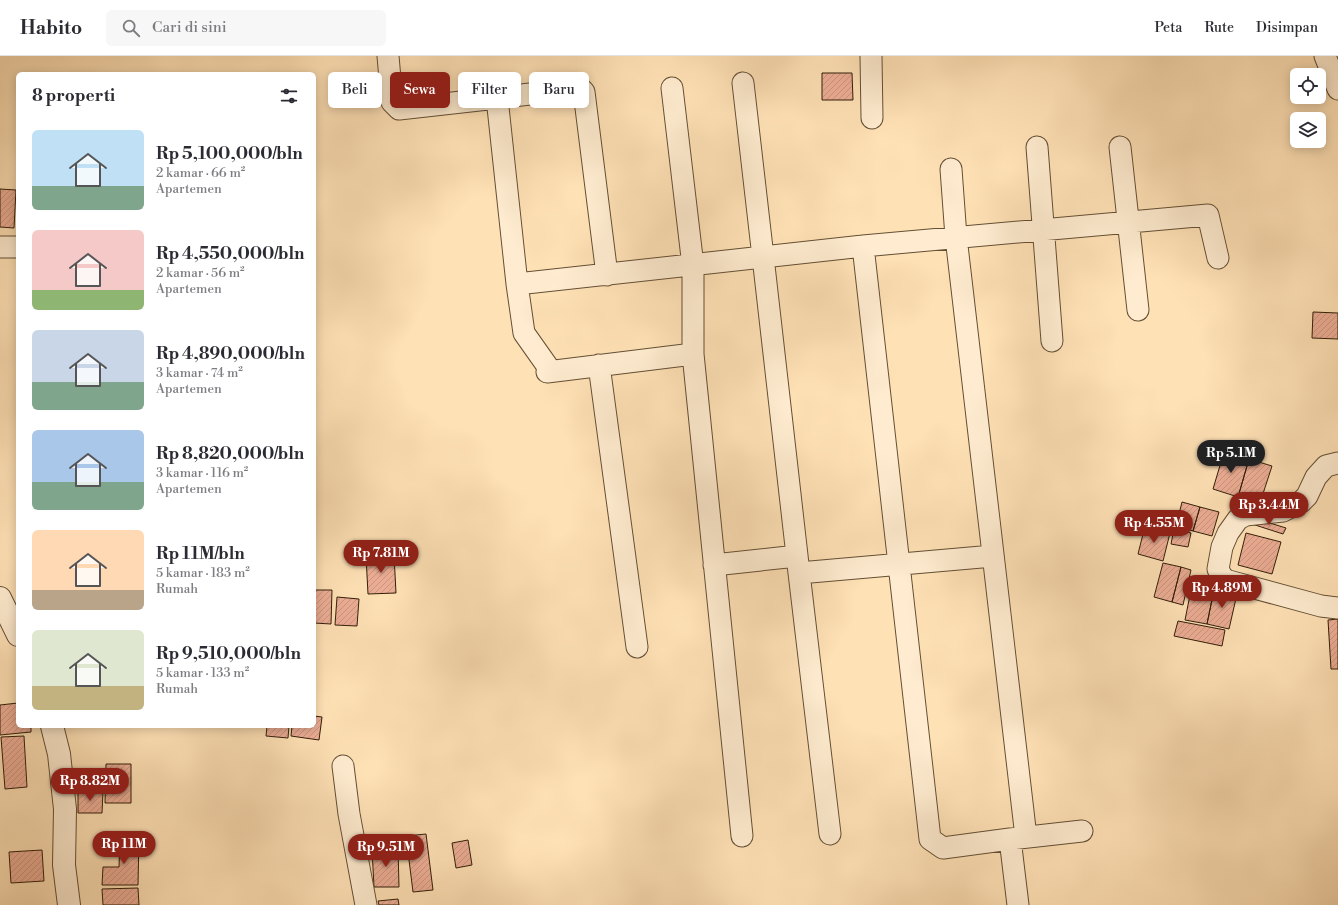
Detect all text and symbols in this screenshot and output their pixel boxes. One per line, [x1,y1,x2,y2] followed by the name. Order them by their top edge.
[106,10,386,46] search box
[20,16,82,40] text: Habito
[120,17,142,39] icon: search
[152,18,227,37] text: Cari di sini
[1154,19,1182,37] text: Peta
[1204,19,1234,37] text: Rute
[1256,19,1318,37] text: Disimpan
[1290,68,1326,148] map controls
[1290,68,1326,104] button: locate
[328,72,382,108] chip: Beli
[390,72,450,108] chip: Sewa
[458,72,521,108] chip: Filter
[529,72,589,108] chip: Baru
[32,85,115,107] text: 8 properti
[278,85,300,107] icon: filters
[1290,112,1326,148] button: layers
[156,143,303,165] text: Rp 5,100,000/bln
[64,146,112,194] icon: home
[156,165,245,181] text: 2 kamar · 66 m²
[156,181,222,197] text: Apartemen
[156,243,304,265] text: Rp 4,550,000/bln
[64,246,112,294] icon: home
[156,265,245,281] text: 2 kamar · 56 m²
[156,281,222,297] text: Apartemen
[156,343,305,365] text: Rp 4,890,000/bln
[64,346,112,394] icon: home
[156,365,243,381] text: 3 kamar · 74 m²
[156,381,222,397] text: Apartemen
[1194,440,1268,474] pin: Rp 5.1M
[156,443,304,465] text: Rp 8,820,000/bln
[1206,445,1256,461] text: Rp 5.1M
[64,446,112,494] icon: home
[156,465,248,481] text: 3 kamar · 116 m²
[156,481,222,497] text: Apartemen
[1228,492,1310,526] pin: Rp 3.44M
[1238,497,1300,513] text: Rp 3.44M
[1113,510,1195,544] pin: Rp 4.55M
[1124,515,1184,531] text: Rp 4.55M
[340,540,422,574] pin: Rp 7.81M
[156,543,245,565] text: Rp 11M/bln
[353,545,409,561] text: Rp 7.81M
[64,546,112,594] icon: home
[156,565,250,581] text: 5 kamar · 183 m²
[1181,575,1263,609] pin: Rp 4.89M
[1192,580,1252,596] text: Rp 4.89M
[156,581,198,597] text: Rumah
[156,643,301,665] text: Rp 9,510,000/bln
[64,646,112,694] icon: home
[156,665,249,681] text: 5 kamar · 133 m²
[156,681,198,697] text: Rumah
[49,768,131,802] pin: Rp 8.82M
[60,773,120,789] text: Rp 8.82M
[91,831,157,865] pin: Rp 11M
[345,834,427,868] pin: Rp 9.51M
[102,836,146,852] text: Rp 11M
[357,839,415,855] text: Rp 9.51M

